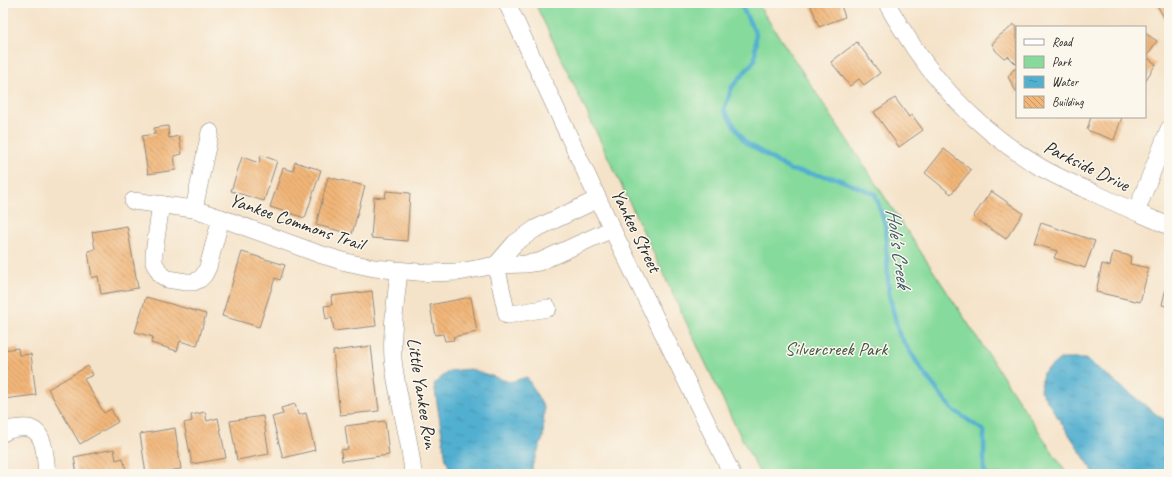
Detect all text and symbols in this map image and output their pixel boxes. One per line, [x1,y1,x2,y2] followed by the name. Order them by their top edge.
[1016,26,1146,118] legend
[1052,34,1074,50] text: Road
[1052,54,1073,70] text: Park
[1052,74,1080,90] text: Water
[1052,94,1084,110] text: Building
[1040,135,1135,198] street label: Parkside Drive
[606,185,667,278] street label: Yankee Street
[226,188,371,257] street label: Yankee Commons Trail
[881,207,917,293] water label: Hole's Creek
[401,336,443,452] street label: Little Yankee Run
[785,337,888,361] park label: Silvercreek Park

